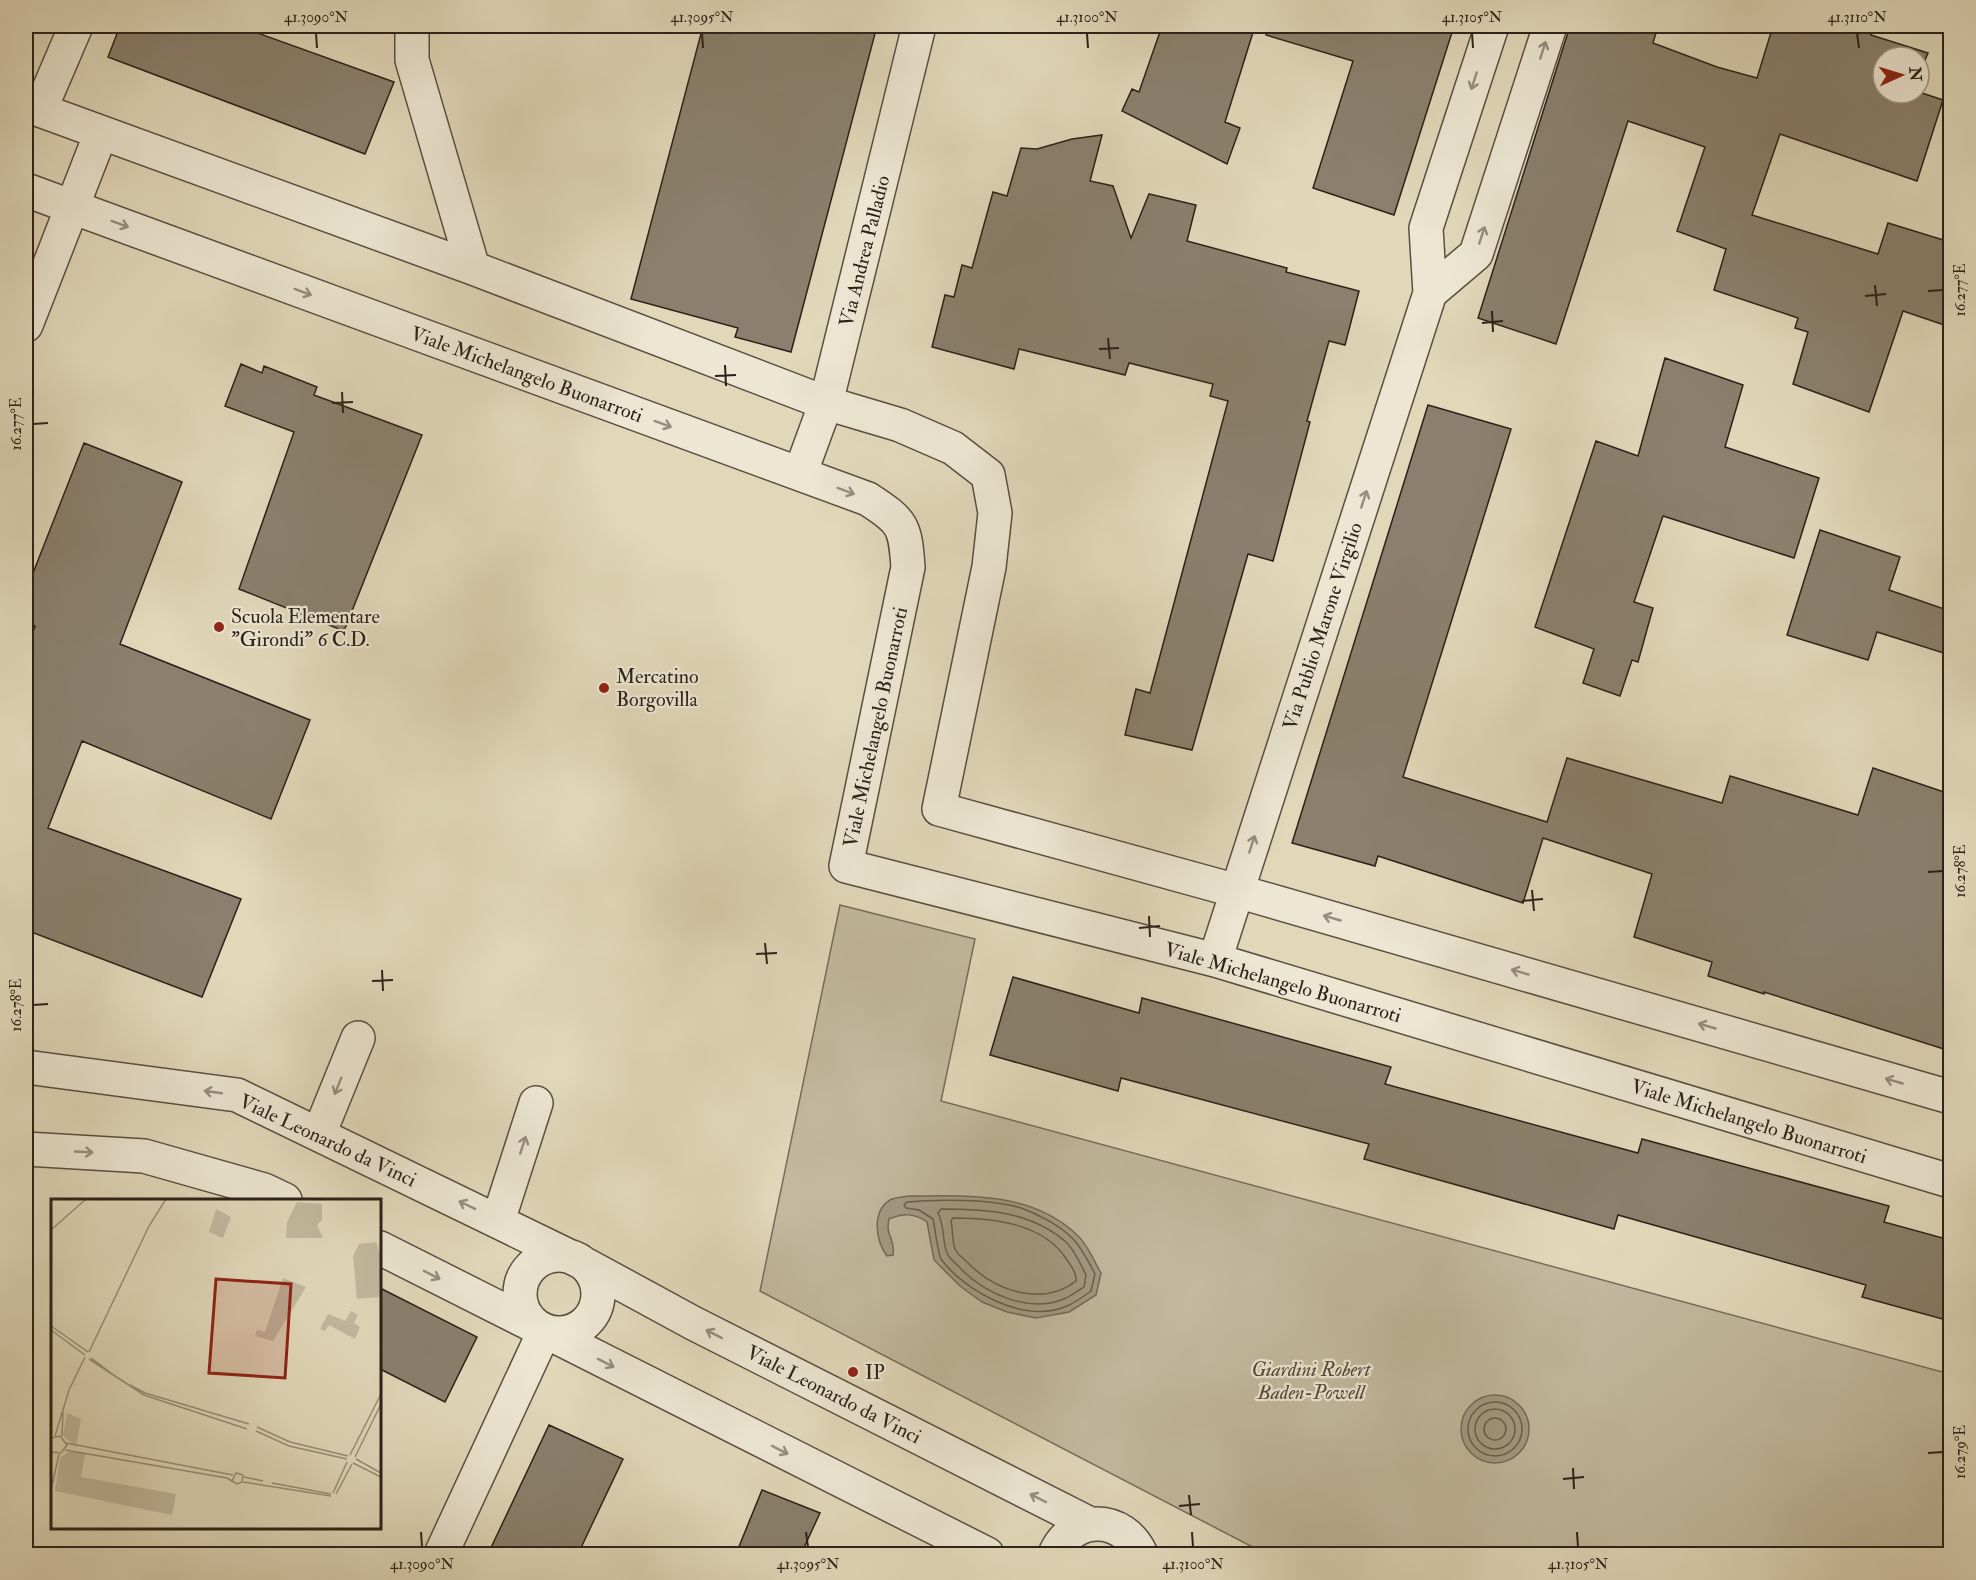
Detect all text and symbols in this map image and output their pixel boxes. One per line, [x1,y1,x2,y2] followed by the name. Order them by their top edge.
[284,8,349,27] text: 41.3090°N
[671,8,734,27] text: 41.3095°N
[1056,8,1118,27] text: 41.3100°N
[1442,8,1503,27] text: 41.3105°N
[1827,8,1887,27] text: 41.3110°N
[1538,41,1549,60] one-way arrow
[1871,45,1931,105] north arrow
[1904,65,1925,83] text: N
[1468,71,1479,90] one-way arrow
[834,173,895,330] street label: Via Andrea Palladio
[110,220,129,231] one-way arrow
[1477,226,1488,245] one-way arrow
[1951,263,1970,317] text: 16.277°E
[293,287,312,298] one-way arrow
[407,321,646,428] street label: Viale Michelangelo Buonarroti
[7,397,26,451] text: 16.277°E
[653,419,672,430] one-way arrow
[837,486,855,497] one-way arrow
[1359,490,1370,509] one-way arrow
[1277,519,1368,733] street label: Via Publio Marone Virgilio
[231,604,380,652] place label: Scuola Elementare "Girondi" 6 C.D.
[838,605,913,850] street label: Viale Michelangelo Buonarroti
[212,620,226,634] marker: Scuola Elementare "Girondi" 6 C.D.
[616,664,699,712] place label: Mercatino Borgovilla
[597,681,611,695] marker: Mercatino Borgovilla
[1247,835,1258,854] one-way arrow
[1951,844,1970,898] text: 16.278°E
[1323,912,1342,923] one-way arrow
[1162,937,1404,1028] street label: Viale Michelangelo Buonarroti
[1511,966,1530,977] one-way arrow
[7,978,26,1032] text: 16.278°E
[1698,1020,1717,1031] one-way arrow
[1628,1074,1870,1169] street label: Viale Michelangelo Buonarroti
[1885,1074,1904,1086] one-way arrow
[332,1076,343,1095] one-way arrow
[204,1086,223,1097] one-way arrow
[235,1088,420,1192] street label: Viale Leonardo da Vinci
[518,1136,529,1155] one-way arrow
[73,1147,93,1158] one-way arrow
[51,1199,381,1529] inset map
[458,1199,476,1211] one-way arrow
[422,1269,440,1281] one-way arrow
[706,1327,724,1339] one-way arrow
[742,1340,925,1449] street label: Viale Leonardo da Vinci
[596,1357,614,1369] one-way arrow
[1252,1357,1372,1405] park label: Giardini Robert Baden-Powell
[865,1360,885,1385] place label: IP
[846,1365,860,1379] marker: IP
[1951,1425,1970,1479] text: 16.279°E
[771,1445,789,1457] one-way arrow
[1030,1492,1047,1504] one-way arrow
[390,1555,455,1574] text: 41.3090°N
[777,1555,840,1574] text: 41.3095°N
[1162,1555,1224,1574] text: 41.3100°N
[1548,1555,1609,1574] text: 41.3105°N

